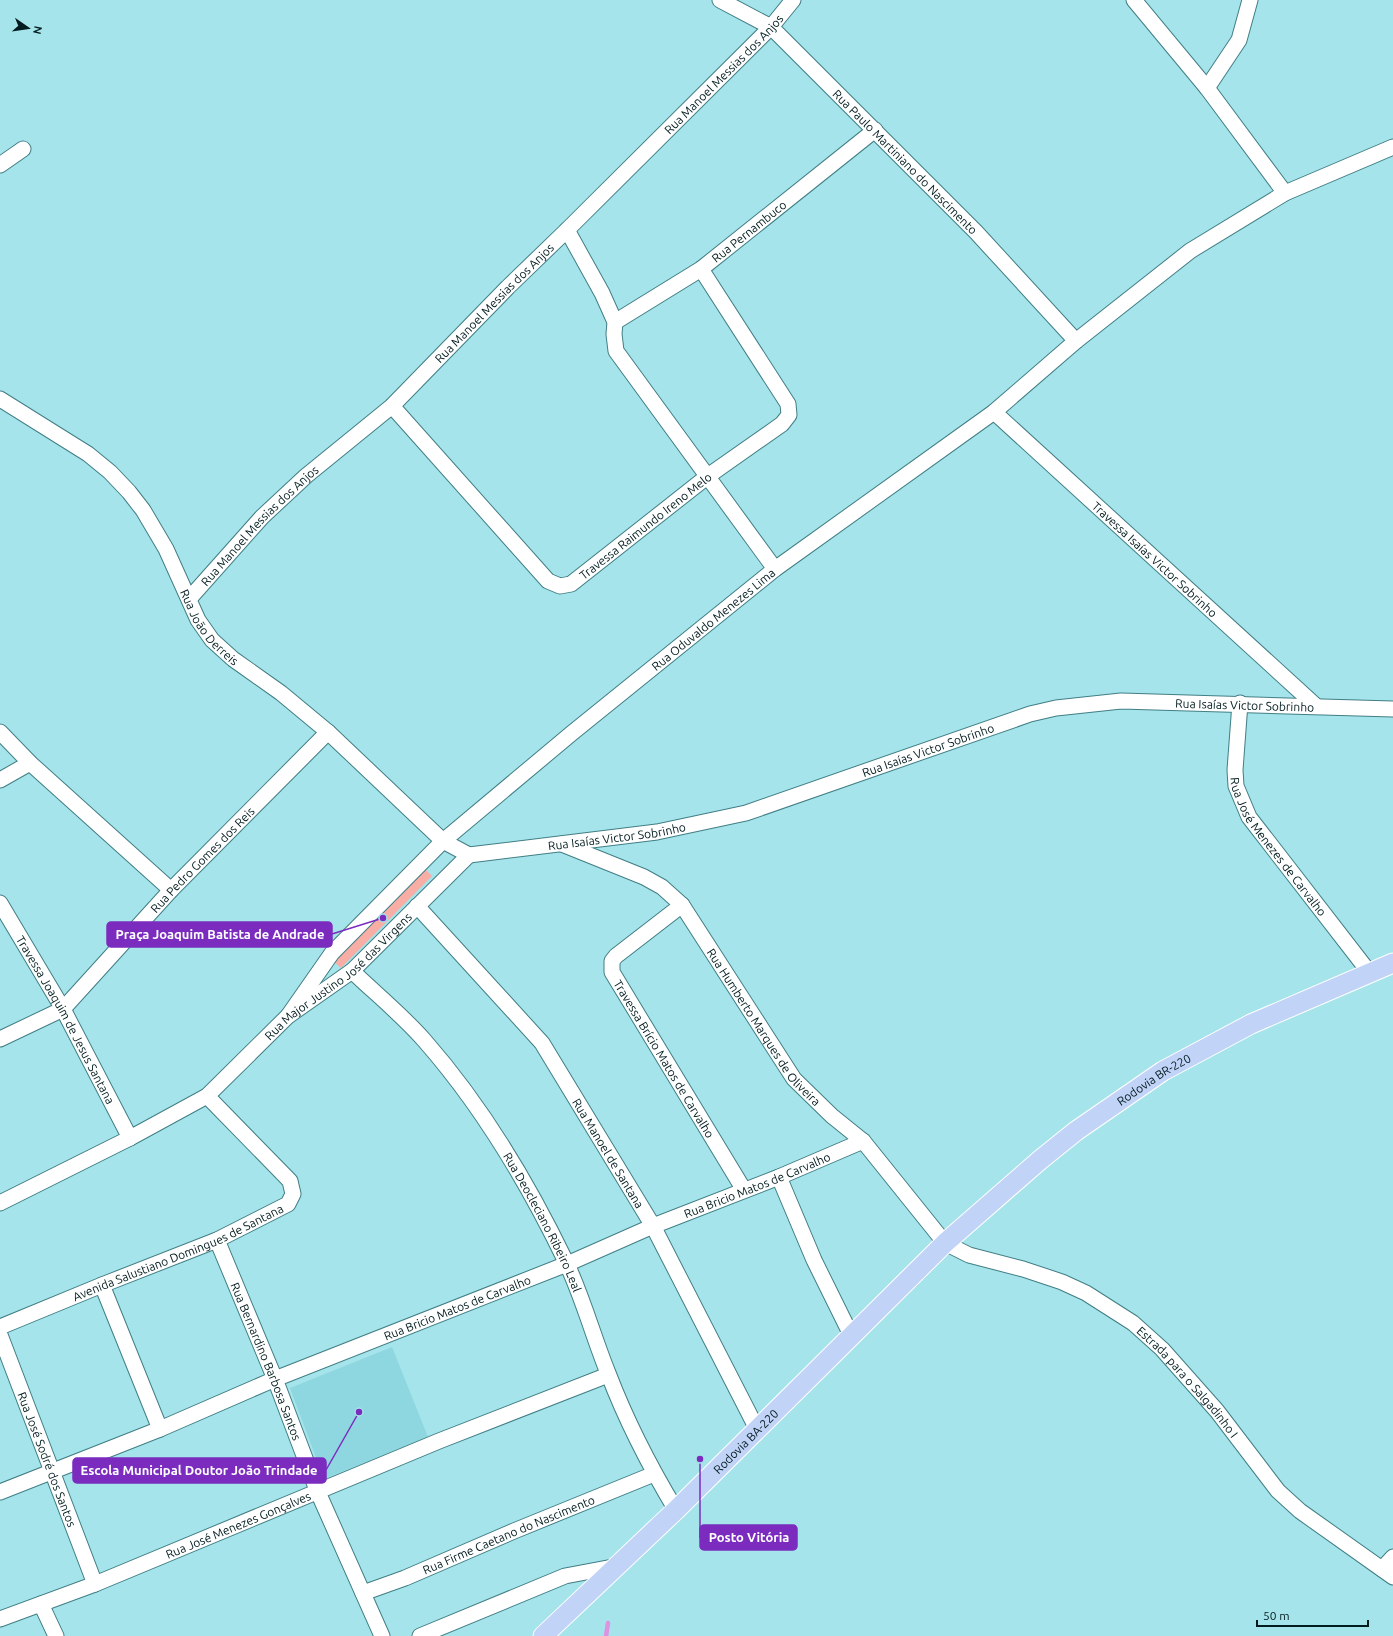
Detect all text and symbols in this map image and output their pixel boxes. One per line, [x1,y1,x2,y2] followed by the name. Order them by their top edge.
[8,8,48,48] north arrow
[661,12,785,136] street label: Rua Manoel Messias dos Anjos
[31,25,45,36] text: N
[831,87,980,236] street label: Rua Paulo Martiniano do Nascimento
[709,197,788,264] street label: Rua Pernambuco
[432,240,556,365] street label: Rua Manoel Messias dos Anjos
[198,462,321,588] street label: Rua Manoel Messias dos Anjos
[577,470,714,582] street label: Travessa Raimundo Ireno Melo
[1090,499,1220,619] street label: Travessa Isaías Victor Sobrinho
[649,565,777,673] street label: Rua Oduvaldo Menezes Lima
[178,587,241,667] street label: Rua João Derreis
[1175,696,1314,713] street label: Rua Isaías Victor Sobrinho
[860,721,996,779] street label: Rua Isaías Victor Sobrinho
[1229,777,1329,918] street label: Rua José Menezes de Carvalho
[148,804,256,915] street label: Rua Pedro Gomes dos Reis
[547,820,687,852] street label: Rua Isaías Victor Sobrinho
[262,910,414,1042] street label: Rua Major Justino José das Virgens
[107,922,332,947] callout: Praça Joaquim Batista de Andrade
[116,927,324,942] text: Praça Joaquim Batista de Andrade
[14,933,117,1106] street label: Travessa Joaquim de Jesus Santana
[705,946,823,1108] street label: Rua Humberto Marques de Oliveira
[612,977,717,1140] street label: Travessa Brício Matos de Carvalho
[1114,1051,1193,1107] street label: Rodovia BR-220
[570,1096,647,1210] street label: Rua Manoel de Santana
[682,1149,832,1220] street label: Rua Bricio Matos de Carvalho
[501,1150,584,1293] street label: Rua Deocleciano Ribeiro Leal
[71,1201,285,1303] street label: Avenida Salustiano Domingues de Santana
[382,1273,532,1342] street label: Rua Bricio Matos de Carvalho
[229,1280,304,1442] street label: Rua Bernardino Barbosa Santos
[1135,1324,1241,1440] street label: Estrada para o Salgadinho I
[16,1390,79,1529] street label: Rua José Sodré dos Santos
[711,1406,780,1476] street label: Rodovia BA-220
[73,1458,326,1483] callout: Escola Municipal Doutor João Trindade
[80,1463,318,1477] text: Escola Municipal Doutor João Trindade
[163,1489,312,1560] street label: Rua José Menezes Gonçalves
[421,1492,596,1576] street label: Rua Firme Caetano do Nascimento
[700,1525,797,1550] callout: Posto Vitória
[709,1530,789,1544] text: Posto Vitória
[1257,1602,1368,1628] scale bar
[1263,1609,1290,1622] text: 50 m

